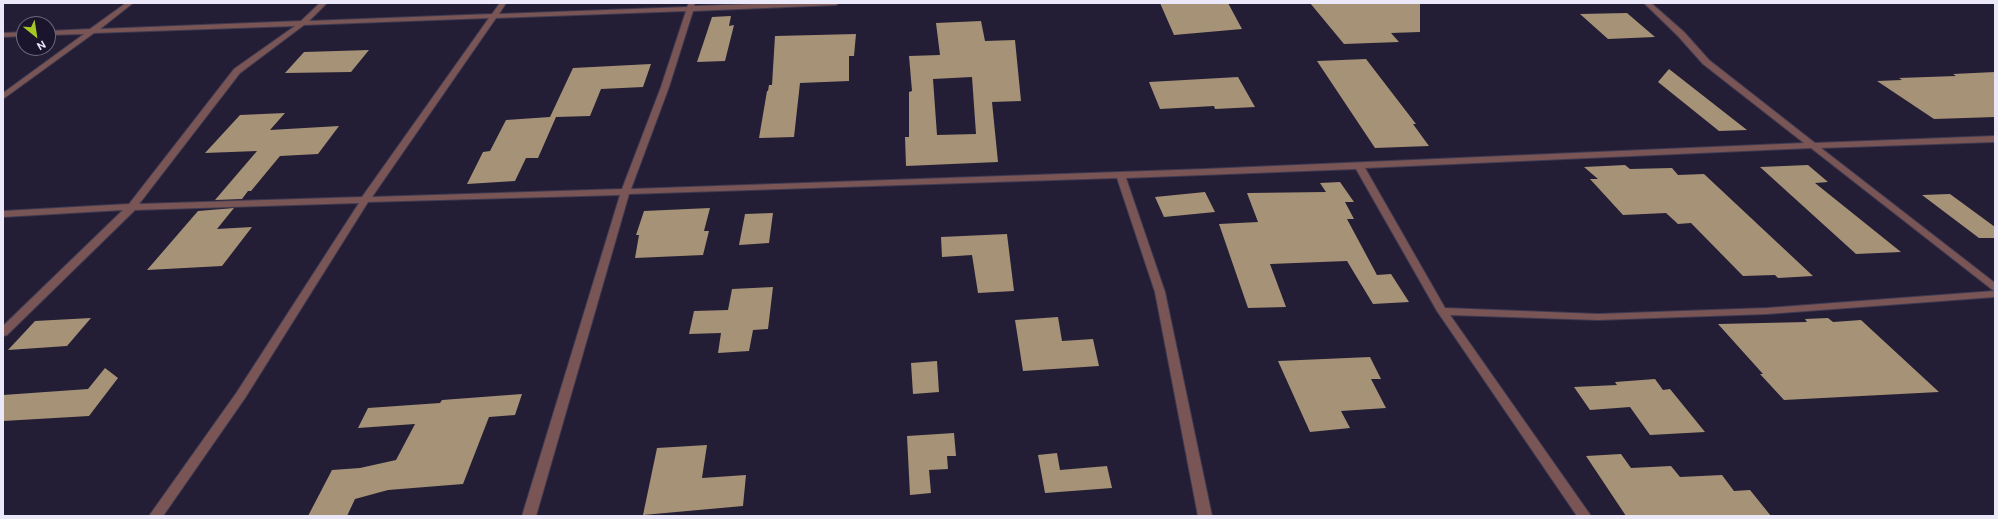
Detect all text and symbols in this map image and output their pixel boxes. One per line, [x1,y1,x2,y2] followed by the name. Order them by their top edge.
[16,16,56,56] north arrow
[35,38,48,53] text: N

